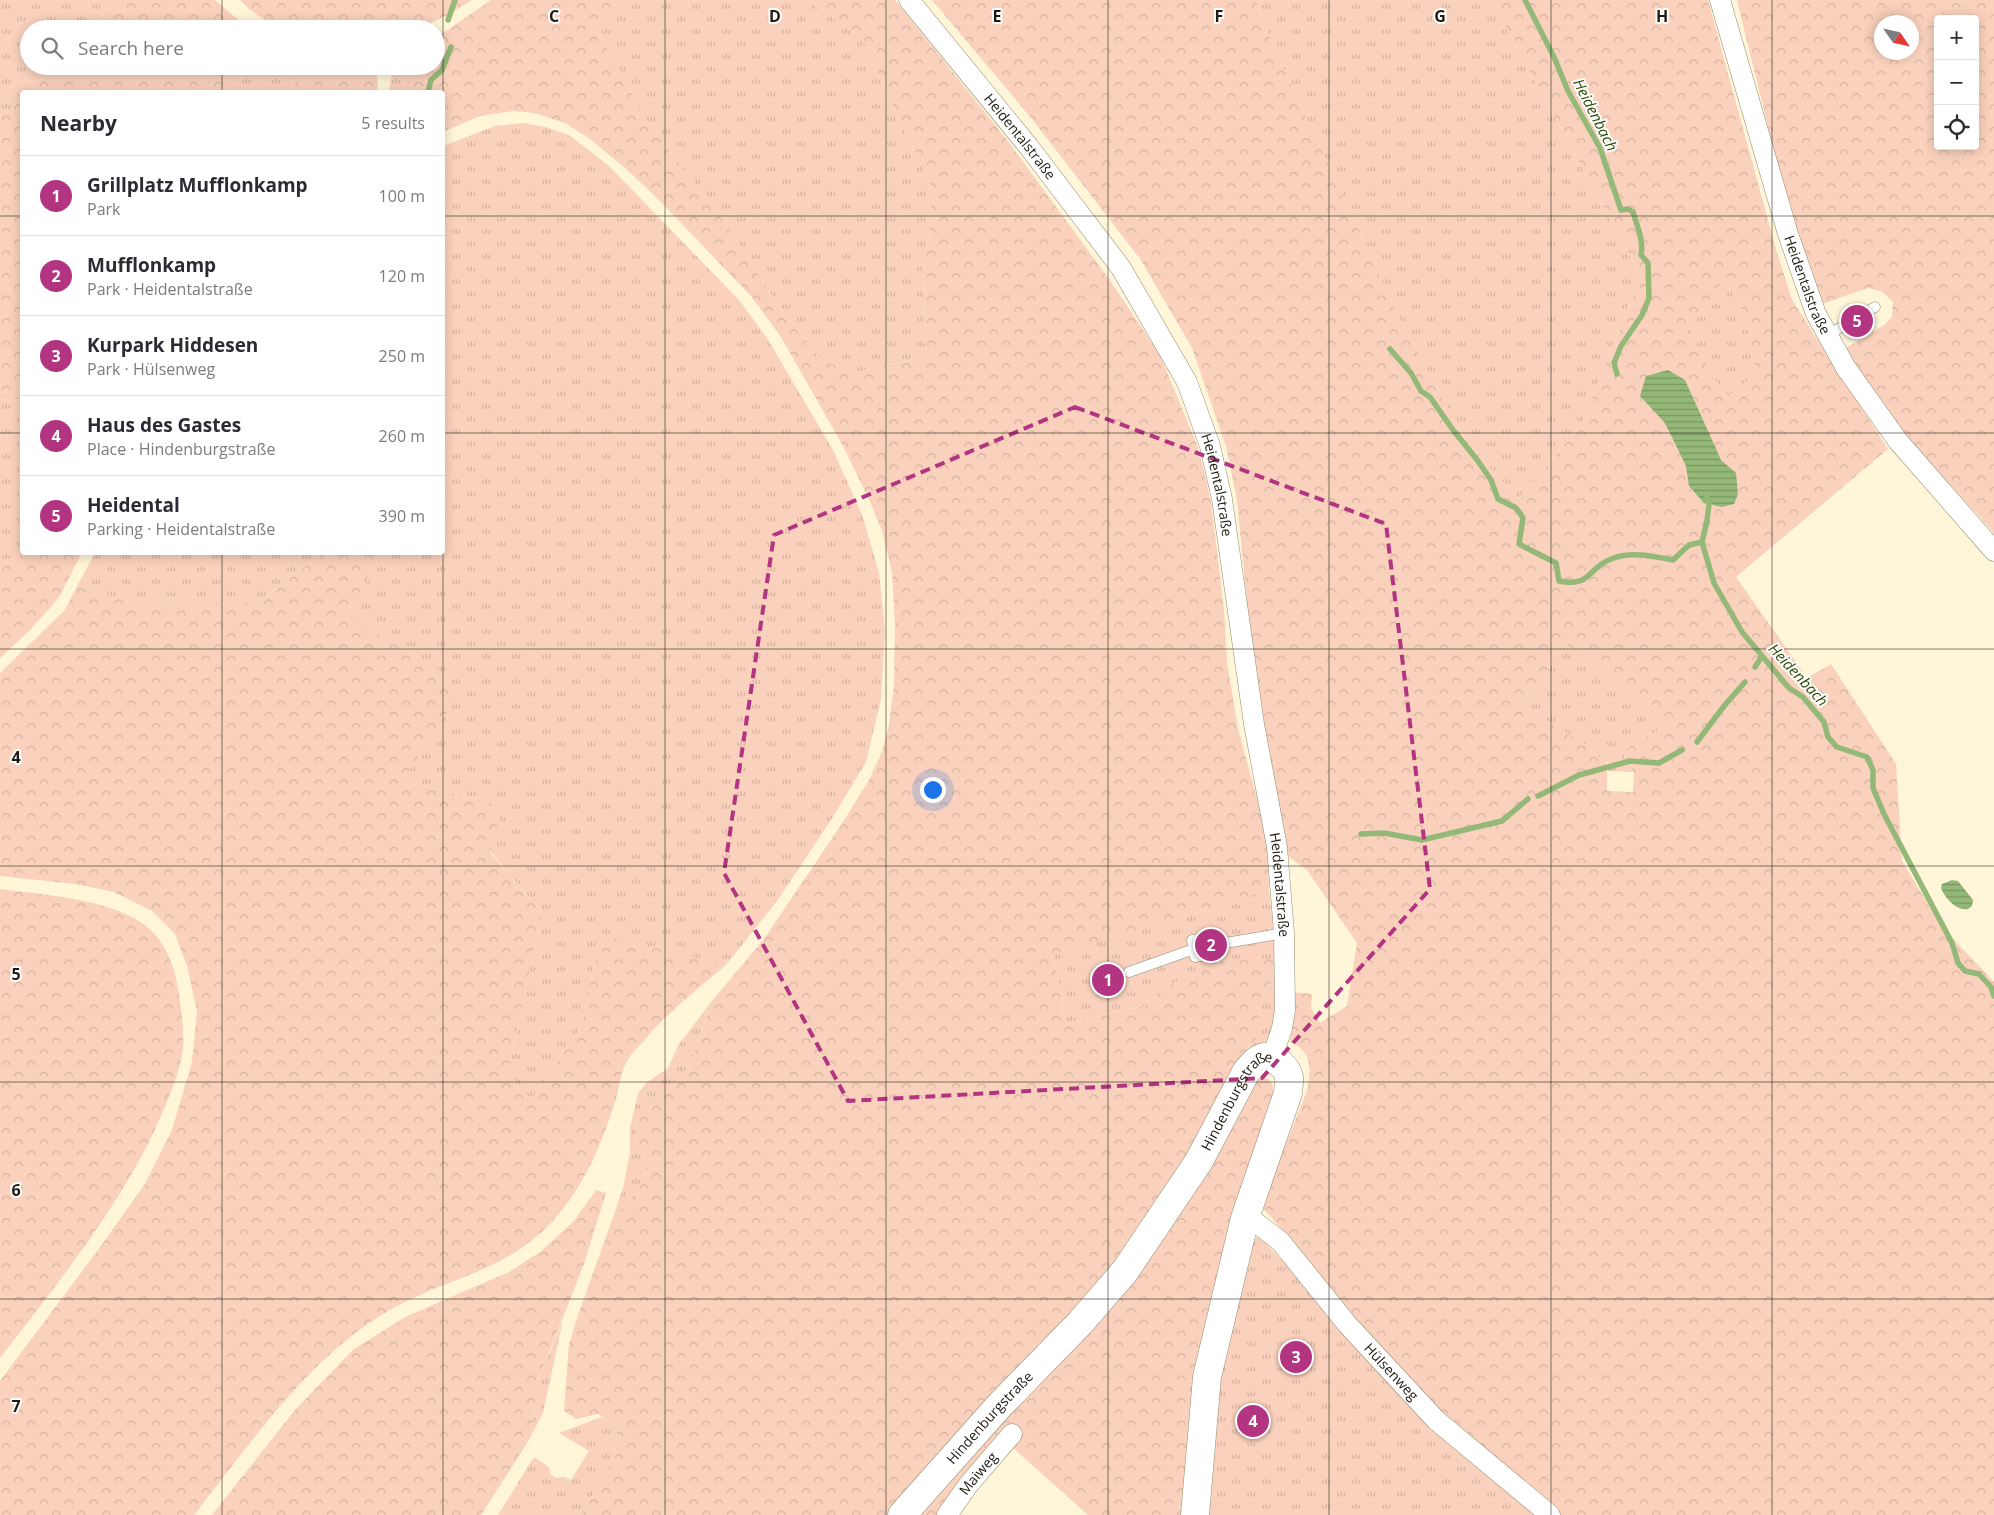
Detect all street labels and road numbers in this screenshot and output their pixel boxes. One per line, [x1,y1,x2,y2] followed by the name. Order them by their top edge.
[980,89,1060,183] street label: Heidentalstraße
[1780,232,1835,338] street label: Heidentalstraße
[1197,430,1237,538] street label: Heidentalstraße
[1265,831,1294,938] street label: Heidentalstraße
[1196,1047,1274,1154] street label: Hindenburgstraße
[1360,1339,1423,1405] street label: Hülsenweg
[942,1367,1037,1468] street label: Hindenburgstraße
[954,1448,1002,1498] street label: Maiweg

